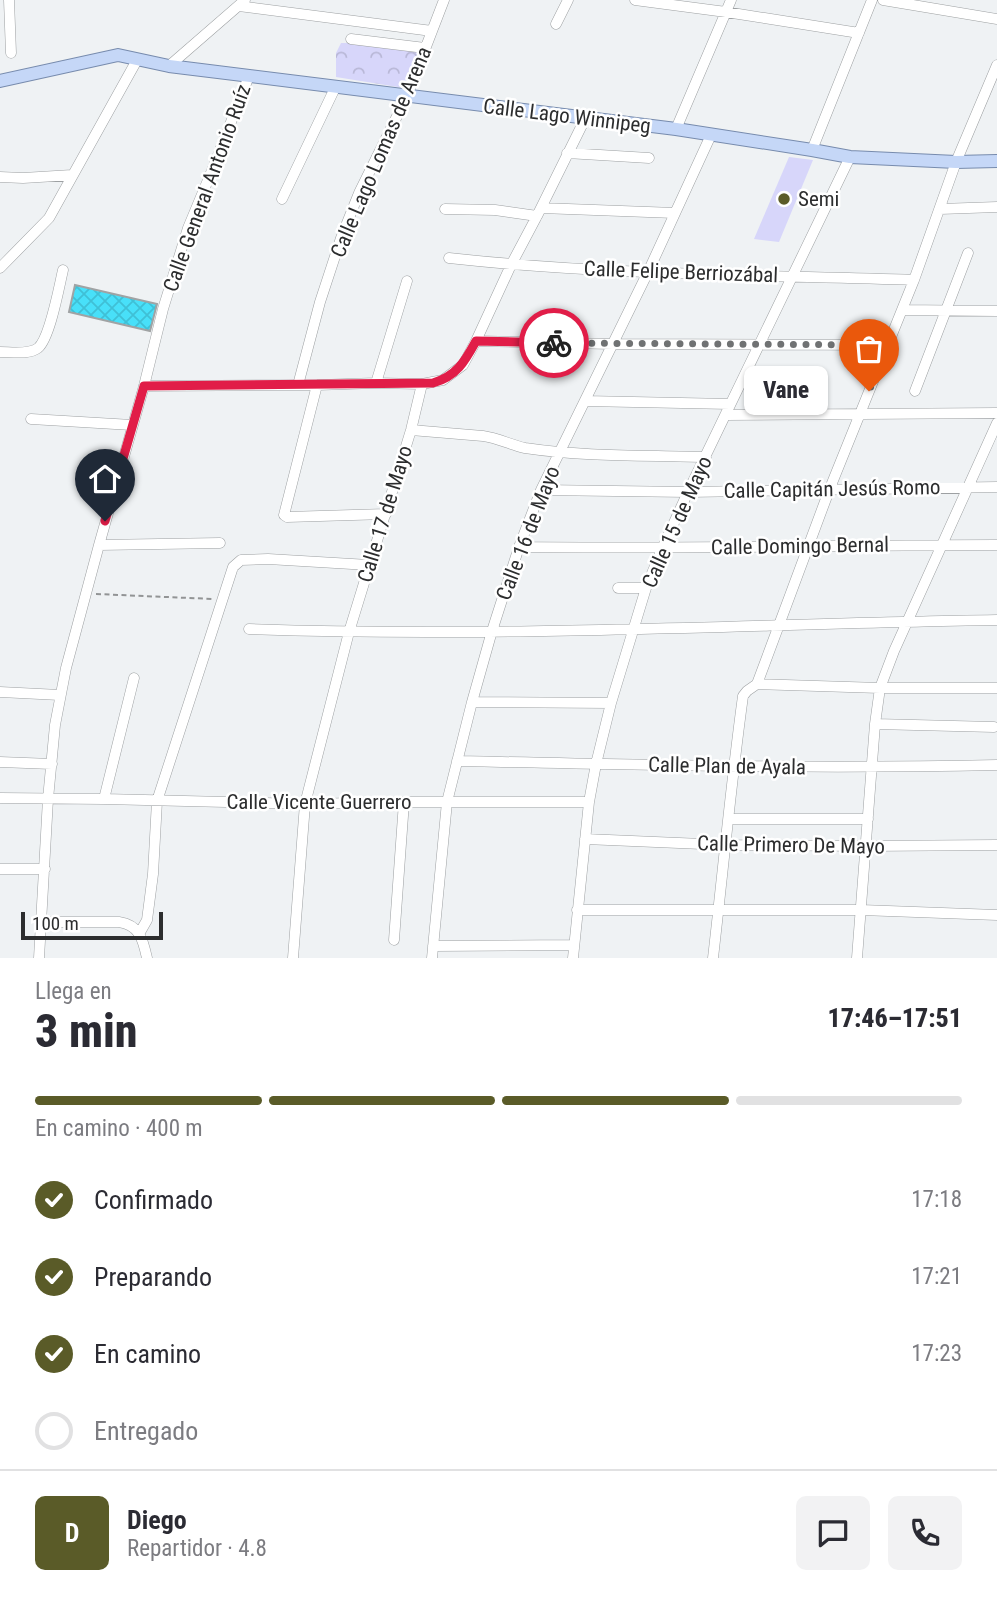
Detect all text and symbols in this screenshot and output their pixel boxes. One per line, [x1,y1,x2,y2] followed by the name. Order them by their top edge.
[326,43,436,261] street label: Calle Lago Lomas de Arena
[158,81,256,295] street label: Calle General Antonio Ruíz
[482,94,652,138] street label: Calle Lago Winnipeg
[798,187,839,211] place label: Semi
[776,191,792,207] marker: Semi
[583,257,779,287] street label: Calle Felipe Berriozábal
[519,308,589,378] courier
[839,319,899,391] pin
[535,324,573,362] icon: bike
[850,330,888,368] icon: bag
[743,366,827,416] callout: Vane
[763,377,809,404] text: Vane
[353,443,417,585] street label: Calle 17 de Mayo
[75,449,135,521] pin
[637,452,717,592] street label: Calle 15 de Mayo
[86,460,124,498] icon: home
[491,463,565,603] street label: Calle 16 de Mayo
[723,475,941,503] street label: Calle Capitán Jesús Romo
[711,532,889,560] street label: Calle Domingo Bernal
[648,753,806,779] street label: Calle Plan de Ayala
[226,790,412,814] street label: Calle Vicente Guerrero
[697,831,885,859] street label: Calle Primero De Mayo
[21,909,163,941] scale bar
[32,912,79,935] text: 100 m
[35,978,112,1005] text: Llega en
[828,1003,962,1033] text: 17:46–17:51
[35,1004,138,1058] text: 3 min
[35,1115,203,1142] text: En camino · 400 m
[35,1181,73,1219] icon: check
[94,1185,213,1215] text: Confirmado
[911,1186,962,1213] text: 17:18
[35,1258,73,1296] icon: check
[94,1262,212,1292] text: Preparando
[911,1263,962,1290] text: 17:21
[35,1335,73,1373] icon: check
[94,1339,201,1369] text: En camino
[911,1340,962,1367] text: 17:23
[94,1416,198,1446] text: Entregado
[796,1496,870,1570] button: chat
[888,1496,962,1570] button: phone
[127,1505,187,1535] text: Diego
[65,1518,79,1548] text: D
[127,1535,267,1562] text: Repartidor · 4.8

